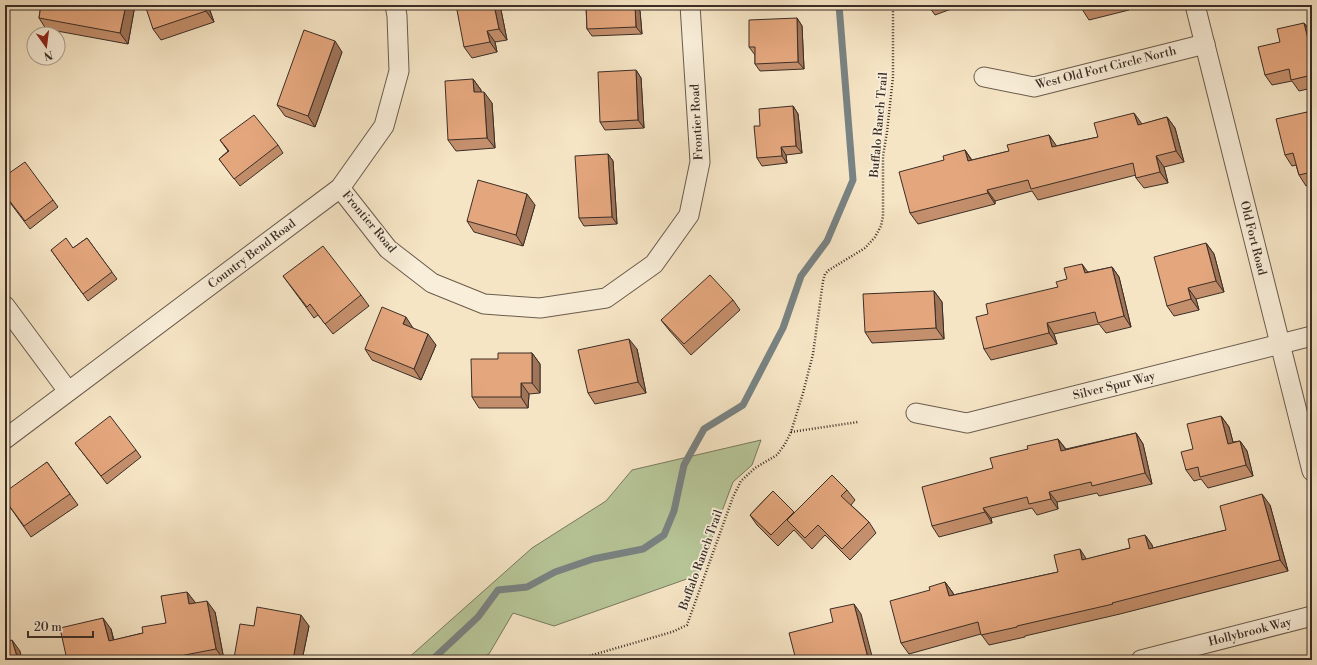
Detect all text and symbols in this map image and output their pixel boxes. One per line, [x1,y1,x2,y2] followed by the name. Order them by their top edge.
[26,26,66,66] north arrow
[1033,43,1178,93] street label: West Old Fort Circle North
[42,47,54,63] text: N
[867,71,891,179] street label: Buffalo Ranch Trail
[688,83,706,161] street label: Frontier Road
[339,188,399,256] street label: Frontier Road
[1237,199,1270,277] street label: Old Fort Road
[205,216,299,292] street label: Country Bend Road
[1071,368,1157,403] street label: Silver Spur Way
[675,507,726,613] street label: Buffalo Ranch Trail
[28,613,93,639] scale bar
[1207,614,1293,650] street label: Hollybrook Way
[34,620,62,635] text: 20 m

